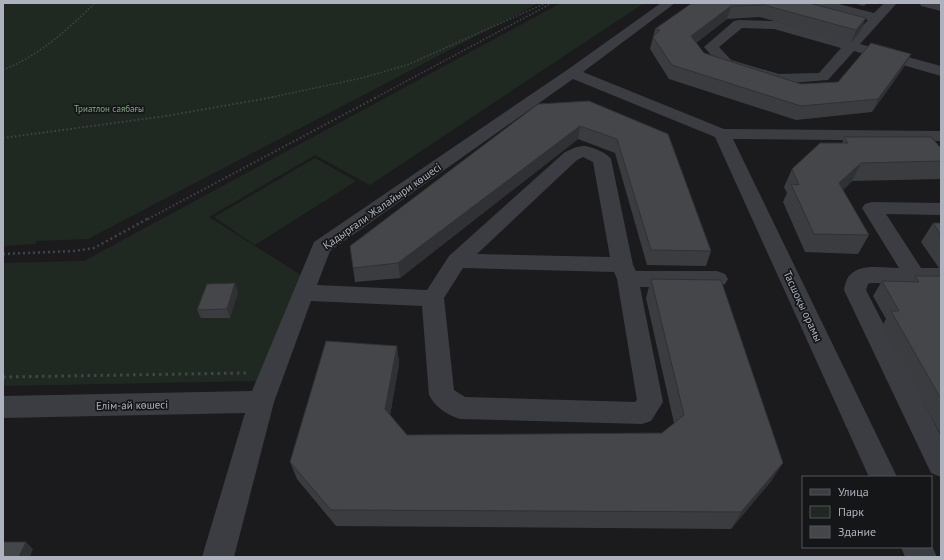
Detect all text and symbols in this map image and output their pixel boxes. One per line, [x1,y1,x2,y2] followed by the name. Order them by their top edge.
[74,103,144,114] park label: Триатлон саябағы
[320,160,444,252] street label: Қадырғали Жалайыри көшесі
[780,268,826,344] street label: Тасшоқы орамы
[96,397,168,413] street label: Елім-ай көшесі
[802,476,932,548] legend
[838,484,869,499] text: Улица
[838,504,864,519] text: Парк
[838,524,876,539] text: Здание

